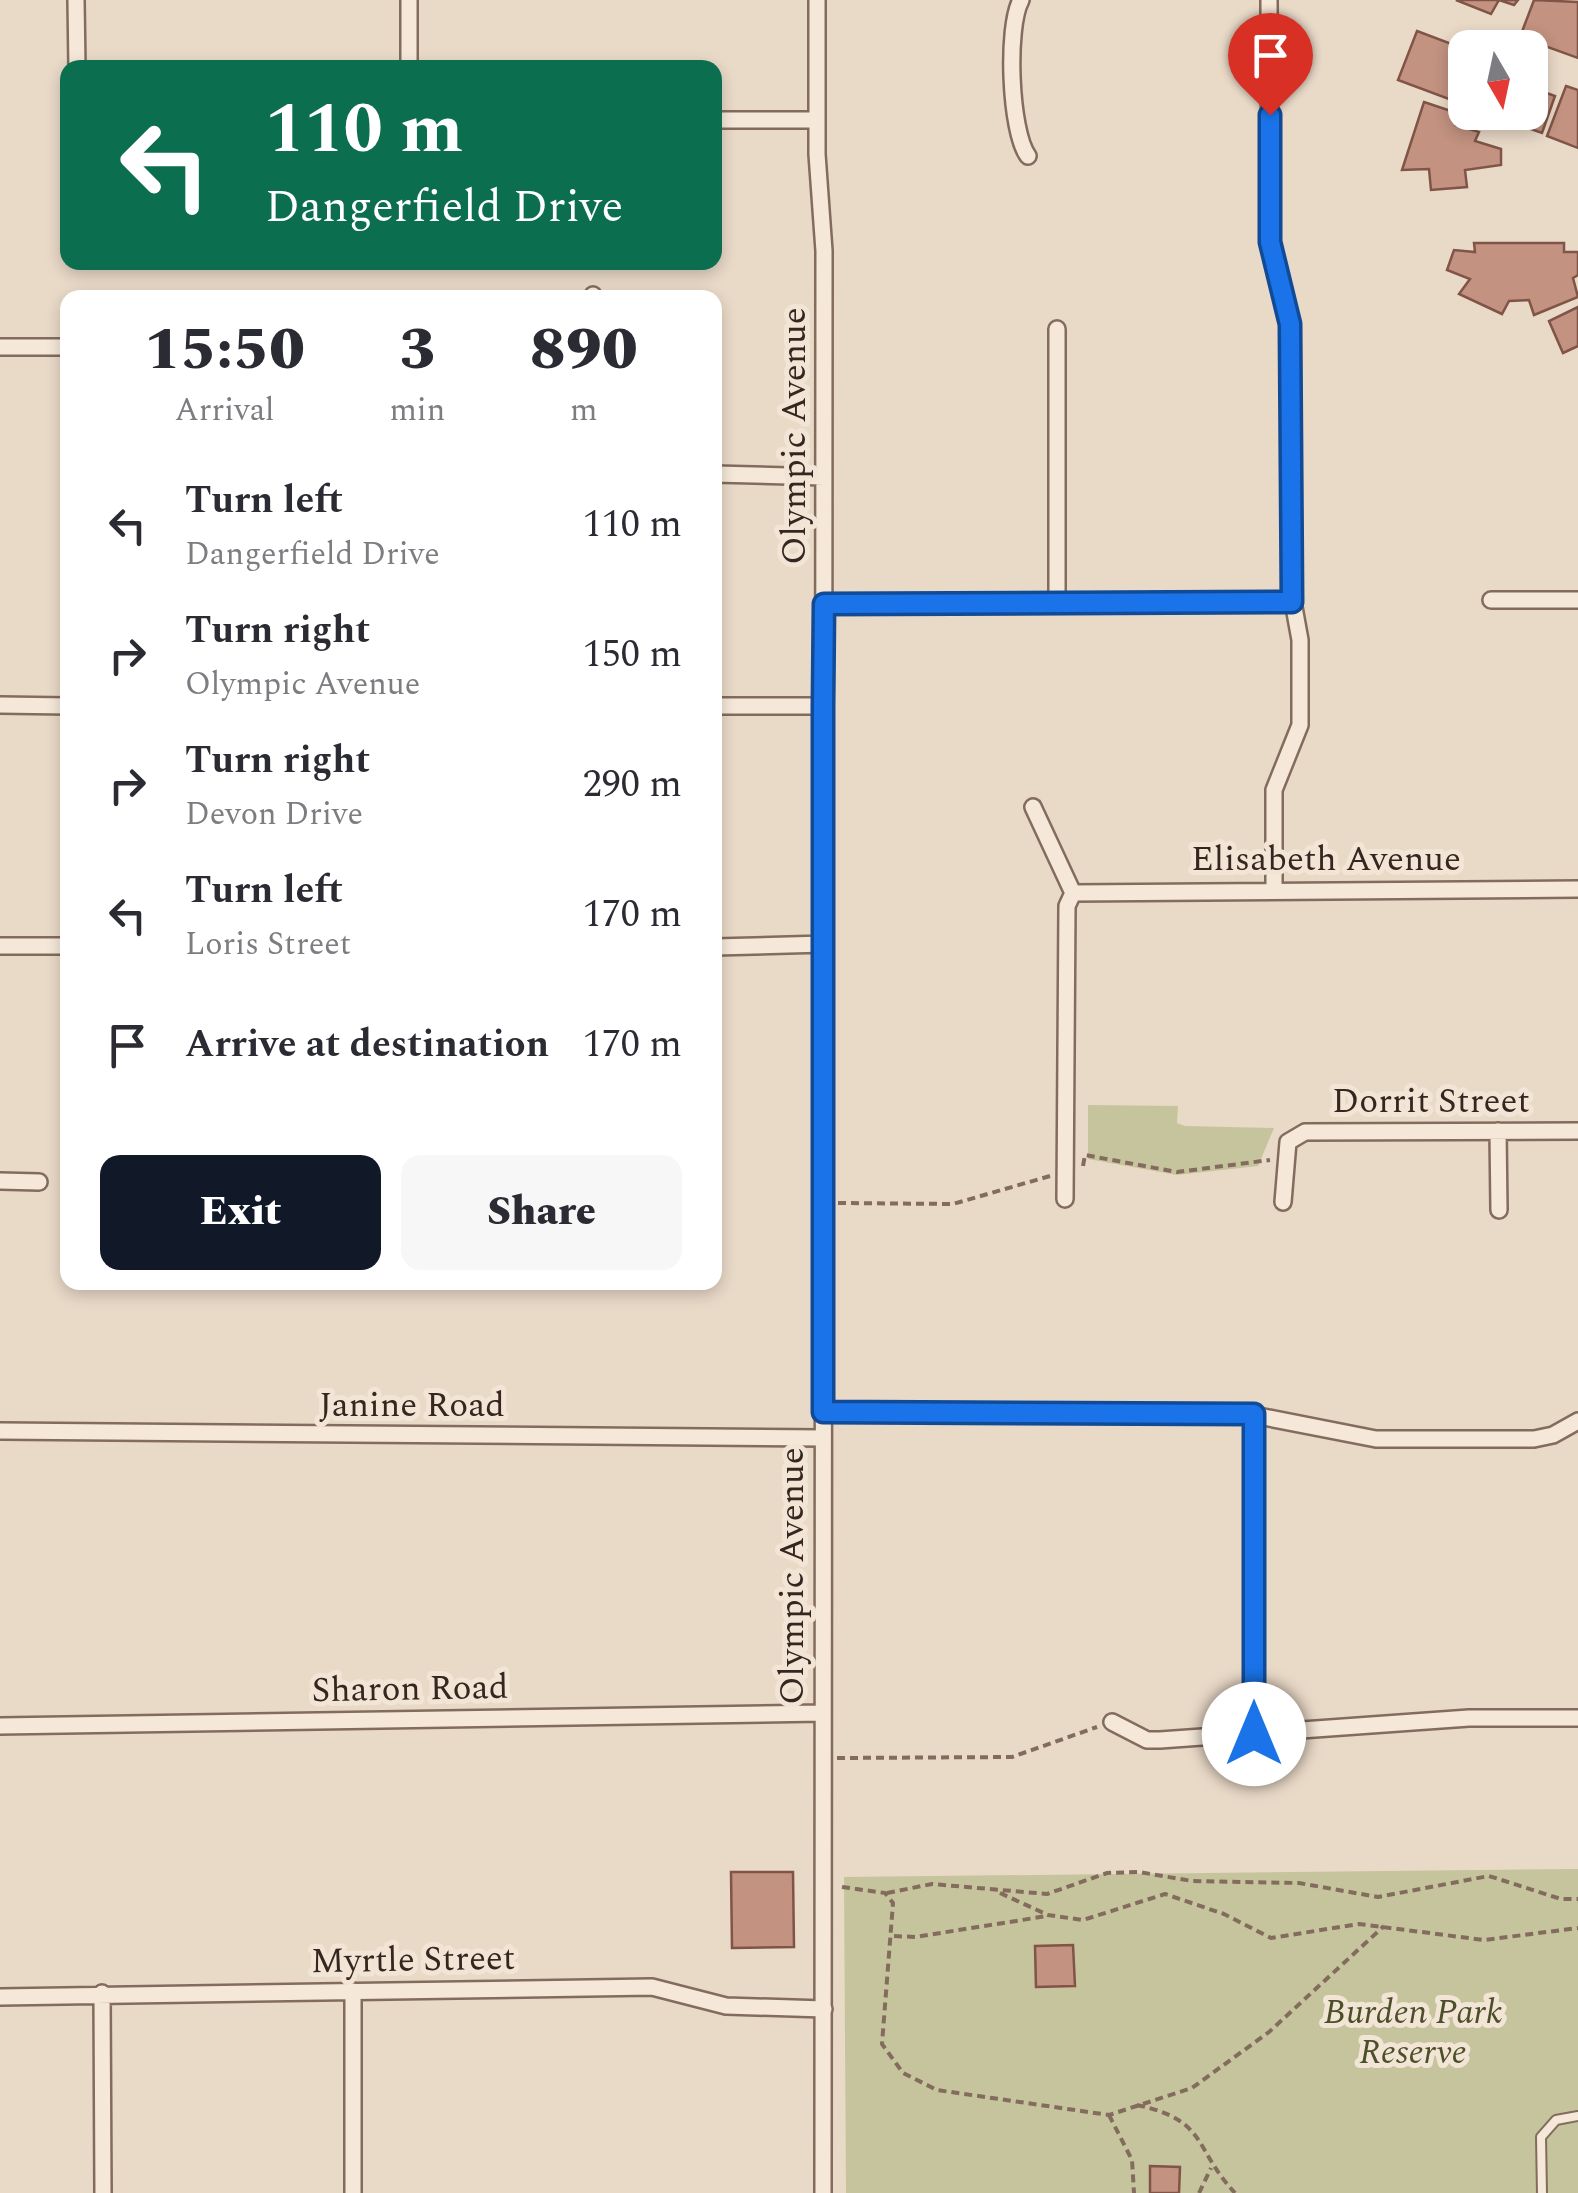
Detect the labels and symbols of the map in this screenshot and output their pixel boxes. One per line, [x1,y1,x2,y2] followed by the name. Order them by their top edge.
[1228,13,1313,116] pin
[1448,30,1548,130] north arrow
[768,307,821,565] street label: Olympic Avenue
[1191,833,1461,886] street label: Elisabeth Avenue
[1332,1075,1530,1128] street label: Dorrit Street
[319,1379,505,1432] street label: Janine Road
[766,1447,819,1705] street label: Olympic Avenue
[311,1661,509,1717] street label: Sharon Road
[1202,1682,1306,1786] position arrow
[310,1932,516,1988] street label: Myrtle Street
[1324,1986,1502,2079] park label: Burden Park Reserve

